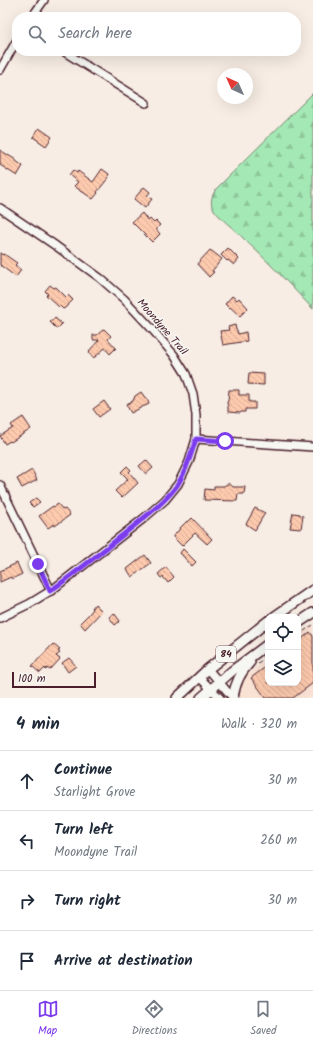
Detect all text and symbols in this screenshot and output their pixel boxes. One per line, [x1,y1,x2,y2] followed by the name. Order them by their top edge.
[12,12,301,56] search box
[58,22,132,46] text: Search here
[26,23,48,45] icon: search
[217,68,253,104] north arrow
[132,295,192,360] street label: Moondyne Trail
[216,432,234,450] route start
[29,555,47,573] route end
[265,614,301,686] map controls
[265,614,301,650] button: locate
[216,646,236,662] road number: 84
[265,650,301,686] button: layers
[12,670,96,689] scale bar
[18,670,46,688] text: 100 m
[16,711,60,738] text: 4 min
[221,714,297,735] text: Walk · 320 m
[54,758,112,782] text: Continue
[16,770,38,792] icon: ahead
[268,770,297,791] text: 30 m
[54,782,135,803] text: Starlight Grove
[54,818,114,842] text: Turn left
[16,830,38,852] icon: left
[260,830,297,851] text: 260 m
[54,842,137,863] text: Moondyne Trail
[54,889,121,913] text: Turn right
[16,890,38,912] icon: right
[268,890,297,911] text: 30 m
[54,949,193,973] text: Arrive at destination
[16,950,38,972] icon: arrive
[37,998,59,1040] tab: Map
[132,998,177,1040] tab: Directions
[250,998,276,1040] tab: Saved

